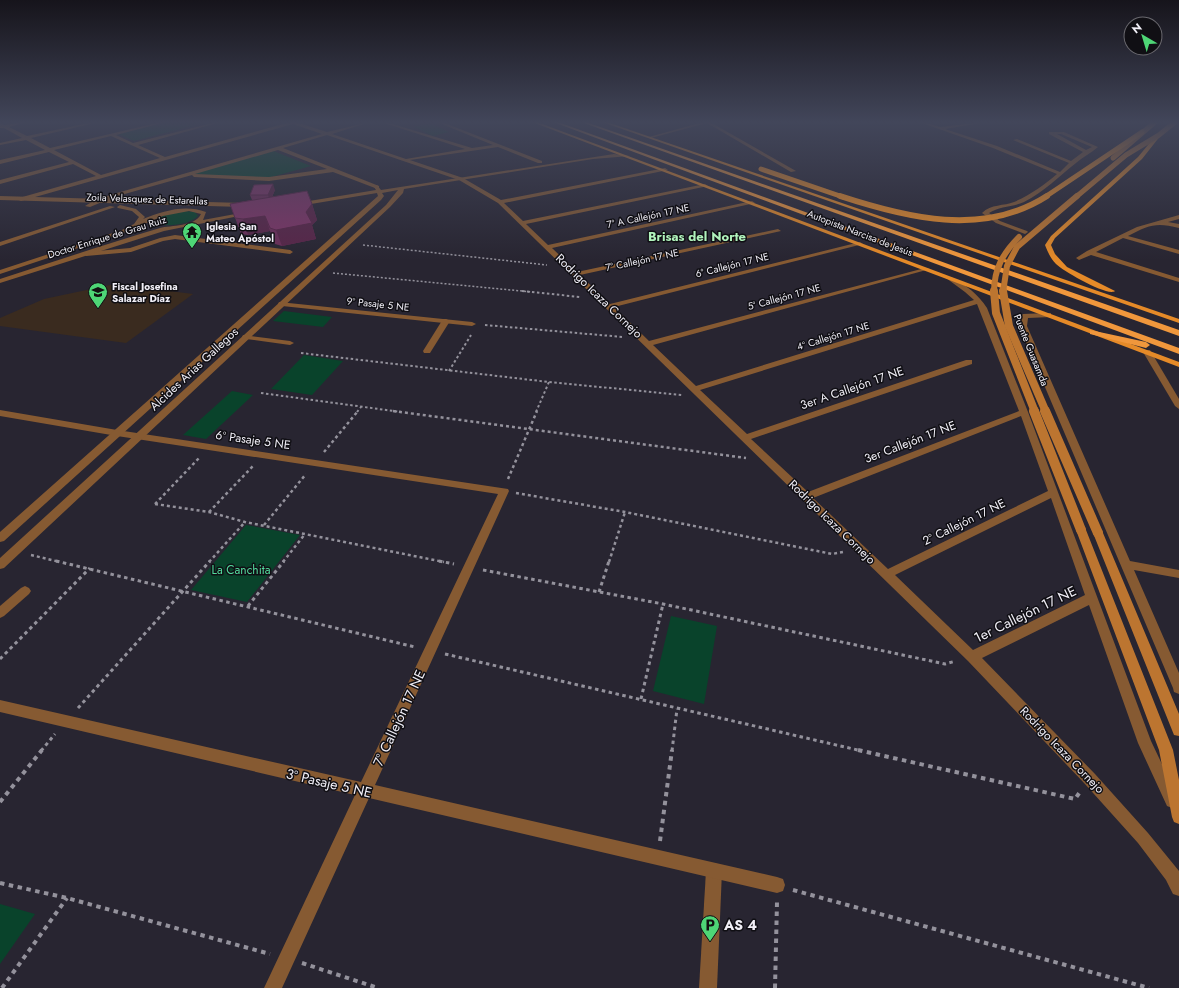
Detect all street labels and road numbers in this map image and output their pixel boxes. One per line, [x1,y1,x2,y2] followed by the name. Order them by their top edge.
[86,189,208,209] street label: Zoila Velasquez de Estarellas
[605,200,691,232] street label: 7º A Callejón 17 NE
[805,206,915,260] street label: Autopista Narcisa de Jesús
[46,212,169,262] street label: Doctor Enrique de Grau Ruiz
[604,245,680,275] street label: 7º Callejón 17 NE
[694,249,770,281] street label: 6º Callejón 17 NE
[552,250,647,343] street label: Rodrigo Icaza Cornejo
[746,280,822,314] street label: 5º Callejón 17 NE
[346,293,410,315] street label: 9º Pasaje 5 NE
[1010,312,1052,388] street label: Puente Guasamda
[795,318,871,354] street label: 4º Callejón 17 NE
[146,323,242,415] street label: Alcides Arias Gallegos
[798,362,906,414] street label: 3er A Callejón 17 NE
[862,416,958,468] street label: 3er Callejón 17 NE
[214,426,292,454] street label: 6º Pasaje 5 NE
[785,476,880,569] street label: Rodrigo Icaza Cornejo
[920,494,1008,550] street label: 2º Callejón 17 NE
[970,581,1080,647] street label: 1er Callejón 17 NE
[368,666,430,770] street label: 7º Callejón 17 NE
[1016,703,1109,798] street label: Rodrigo Icaza Cornejo
[284,763,374,803] street label: 3º Pasaje 5 NE

